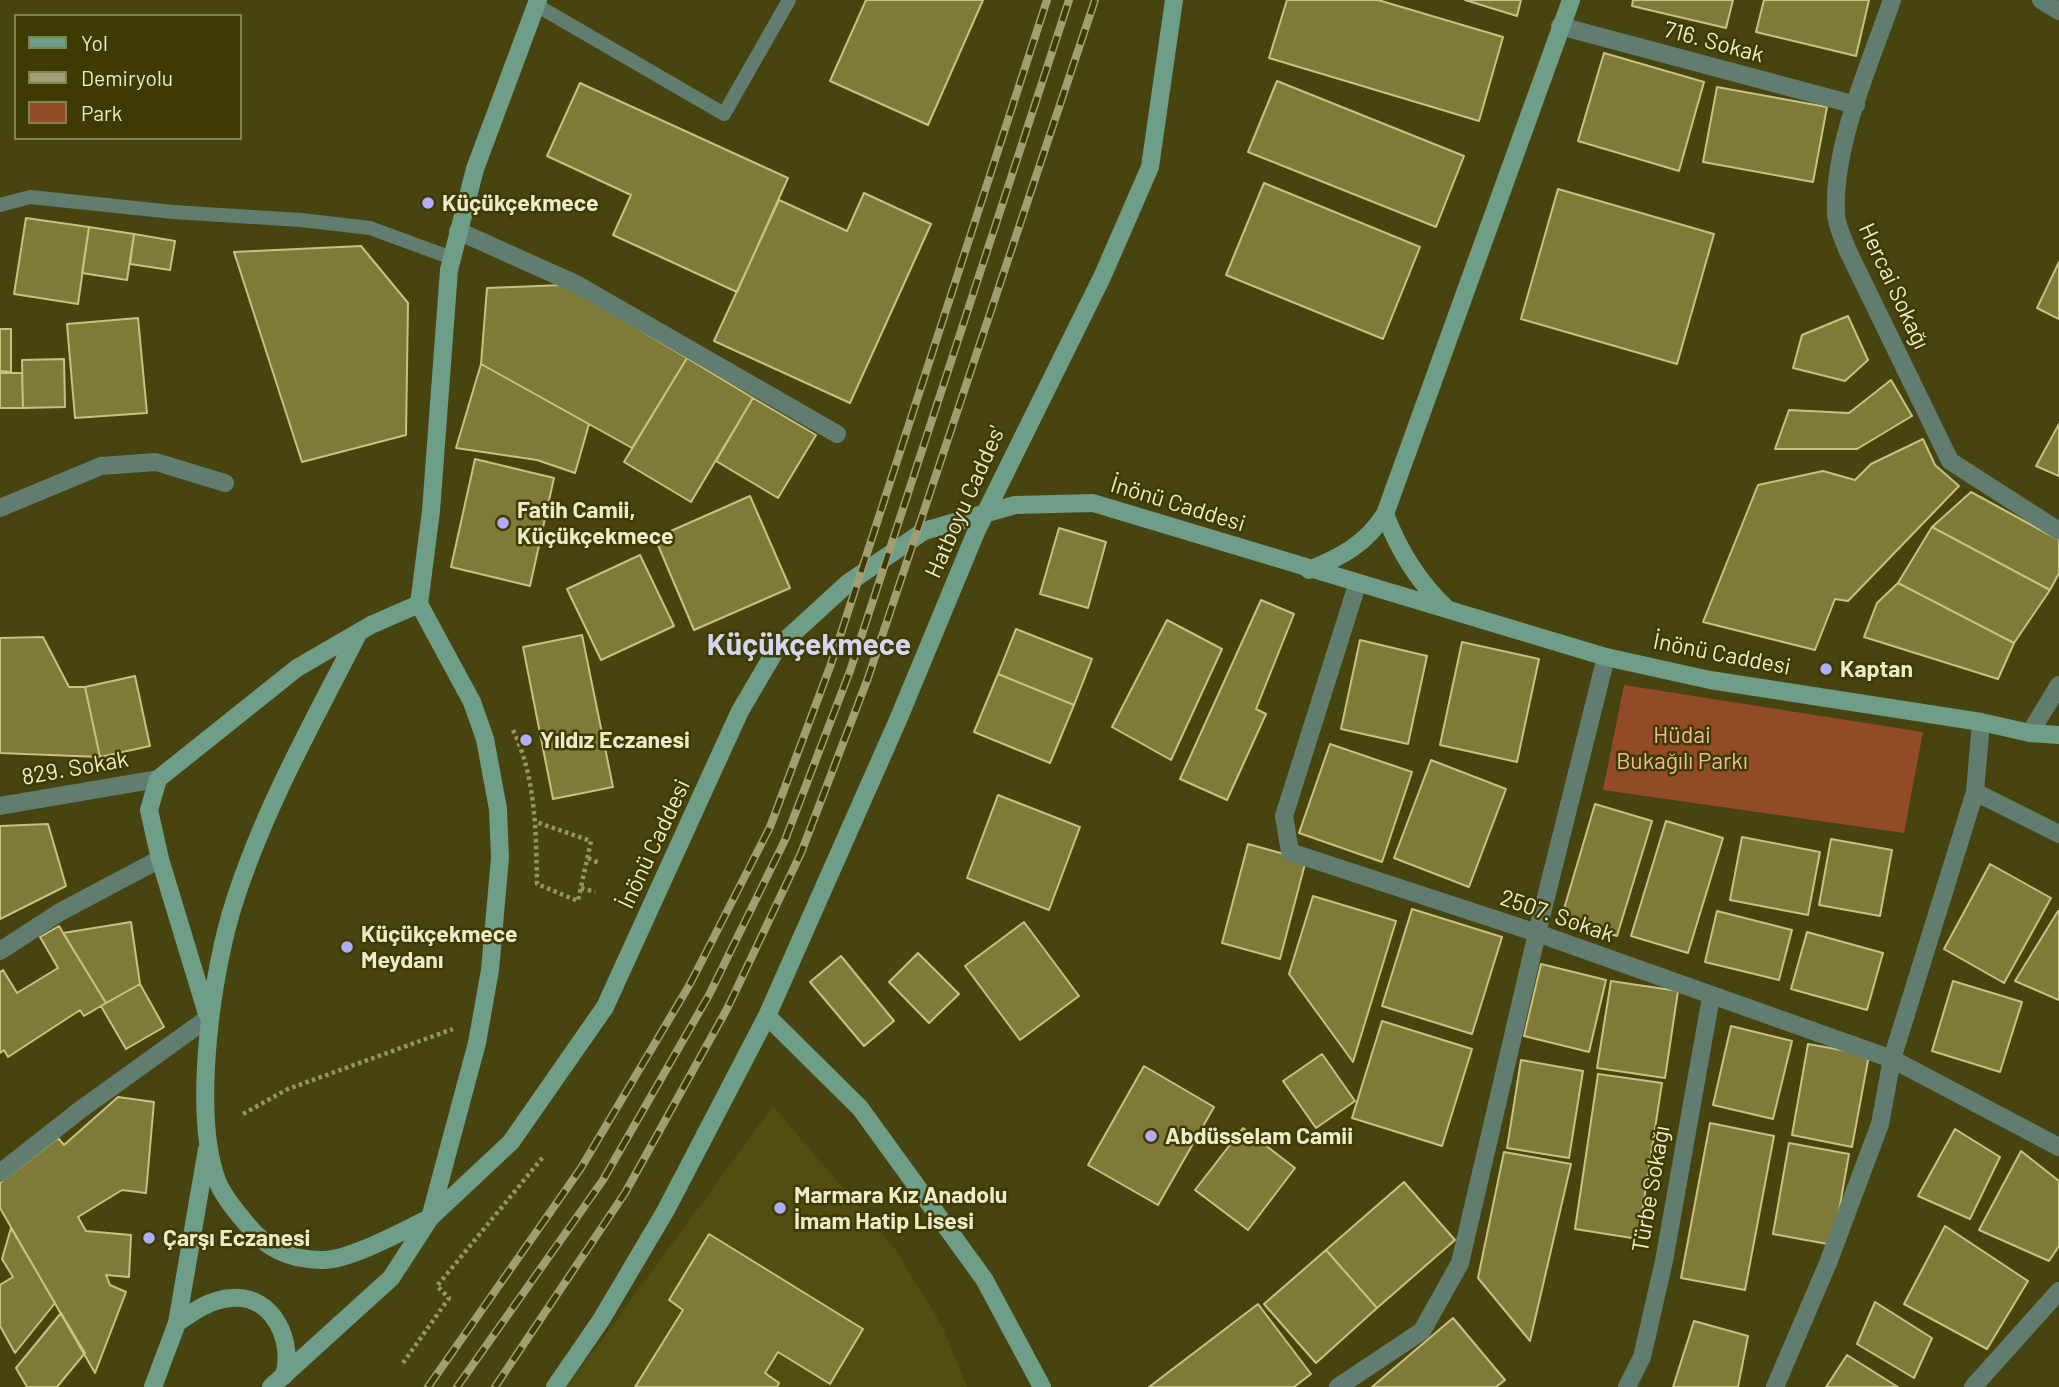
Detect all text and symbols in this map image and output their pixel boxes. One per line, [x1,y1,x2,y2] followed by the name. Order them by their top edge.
[14,14,242,140] legend
[1661,15,1767,69] street label: 716. Sokak
[81,30,108,55] text: Yol
[81,65,173,90] text: Demiryolu
[81,100,122,125] text: Park
[442,189,599,217] place label: Küçükçekmece
[420,195,436,211] marker: Küçükçekmece
[1853,219,1935,353] street label: Hercai Sokağı
[919,422,1011,582] street label: Hatboyu Caddes'
[1107,470,1249,538] street label: İnönü Caddesi
[517,496,674,550] place label: Fatih Camii, Küçükçekmece
[495,515,511,531] marker: Fatih Camii, Küçükçekmece
[707,627,911,663] district label: Küçükçekmece
[1651,627,1793,681] street label: İnönü Caddesi
[1840,655,1913,683] place label: Kaptan
[1818,661,1834,677] marker: Kaptan
[1616,721,1748,775] park label: Hüdai Bukağılı Parkı
[540,726,690,754] place label: Yıldız Eczanesi
[518,732,534,748] marker: Yıldız Eczanesi
[19,745,131,791] street label: 829. Sokak
[612,775,696,913] street label: İnönü Caddesi
[1496,884,1618,948] street label: 2507. Sokak
[361,920,518,974] place label: Küçükçekmece Meydanı
[339,939,355,955] marker: Küçükçekmece Meydanı
[1165,1122,1353,1150] place label: Abdüsselam Camii
[1626,1123,1676,1255] street label: Türbe Sokağı
[1143,1128,1159,1144] marker: Abdüsselam Camii
[794,1181,1007,1235] place label: Marmara Kız Anadolu İmam Hatip Lisesi
[772,1200,788,1216] marker: Marmara Kız Anadolu İmam Hatip Lisesi
[163,1224,310,1252] place label: Çarşı Eczanesi
[141,1230,157,1246] marker: Çarşı Eczanesi

